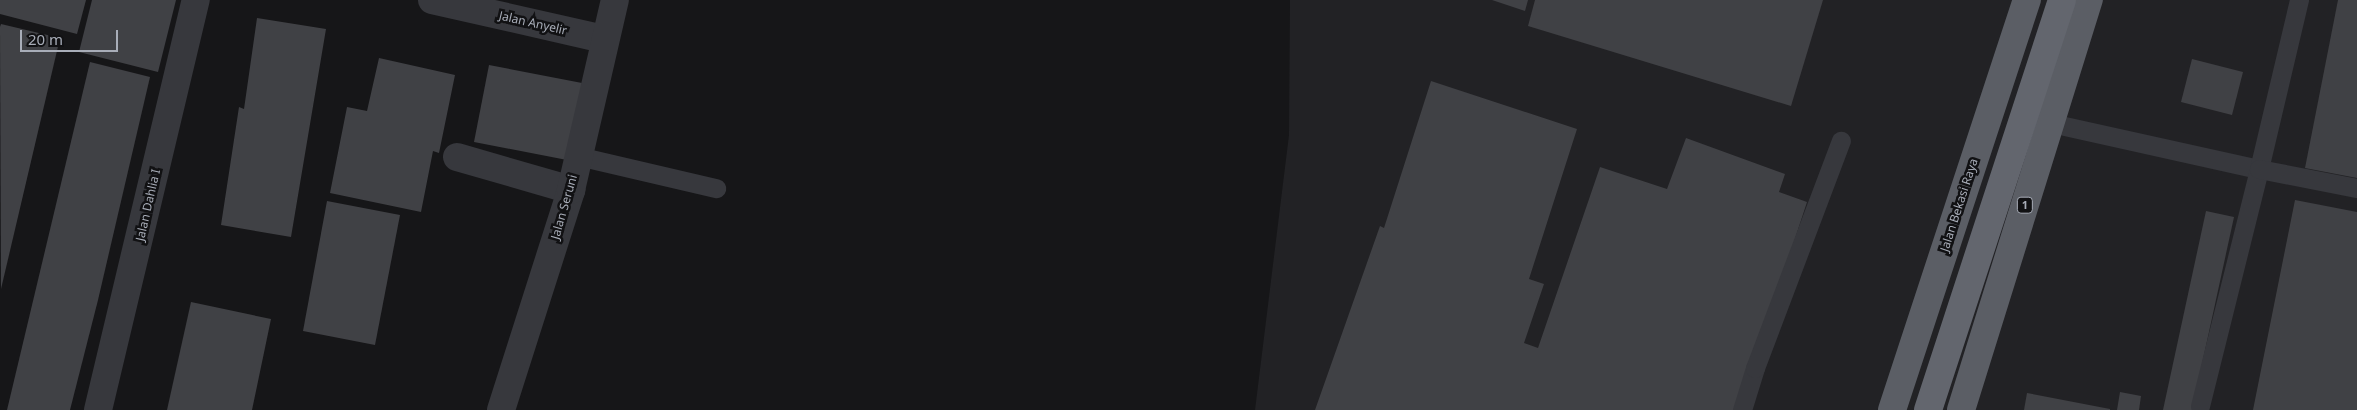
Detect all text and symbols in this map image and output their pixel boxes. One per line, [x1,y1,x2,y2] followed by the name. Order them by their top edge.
[498,8,568,38] street label: Jalan Anyelir
[22,20,120,52] scale bar
[28,29,63,49] text: 20 m
[1937,157,1981,253] street label: Jalan Bekasi Raya
[133,168,163,242] street label: Jalan Dahlia I
[548,173,580,241] street label: Jalan Seruni
[2016,196,2034,214] road number: 1

